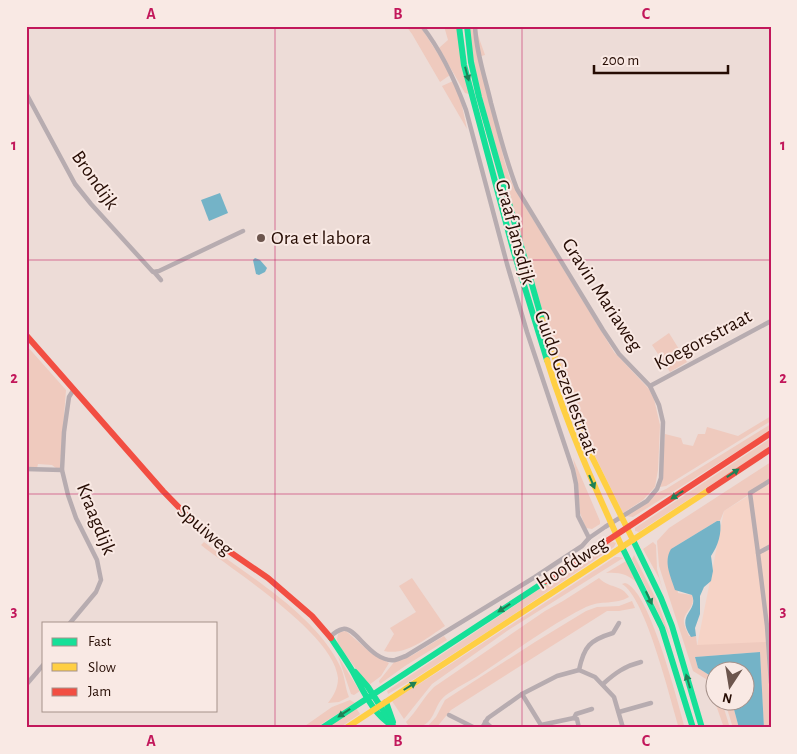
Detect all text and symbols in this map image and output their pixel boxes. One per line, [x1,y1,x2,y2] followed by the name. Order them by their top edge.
[146,6,156,22] text: A
[393,6,403,22] text: B
[642,6,651,22] text: C
[594,42,728,74] scale bar
[602,53,639,68] text: 200 m
[463,67,471,82] one-way arrow
[11,137,17,153] text: 1
[780,137,786,153] text: 1
[68,147,122,213] street label: Brondijk
[491,177,539,287] street label: Graaf Jansdijk
[271,228,371,248] place label: Ora et labora
[255,232,267,244] marker: Ora et labora
[558,235,646,355] street label: Gravin Mariaweg
[651,306,756,374] street label: Koegorsstraat
[531,308,602,458] street label: Guido Gezellestraat
[10,370,18,386] text: 2
[779,370,787,386] text: 2
[726,468,740,478] one-way arrow
[589,475,596,490] one-way arrow
[73,481,119,557] street label: Kraagdijk
[670,490,683,500] one-way arrow
[173,501,237,560] street label: Spuiweg
[533,533,611,593] street label: Hoofdweg
[644,591,653,606] one-way arrow
[11,603,18,619] text: 3
[497,603,510,613] one-way arrow
[780,603,787,619] text: 3
[42,622,218,712] legend
[88,634,112,649] text: Fast
[88,660,116,675] text: Slow
[704,662,754,712] north arrow
[684,674,692,689] one-way arrow
[403,681,416,691] one-way arrow
[88,684,111,699] text: Jam
[721,690,734,706] text: N
[338,708,351,717] one-way arrow
[146,733,156,749] text: A
[393,733,403,749] text: B
[642,733,651,749] text: C

